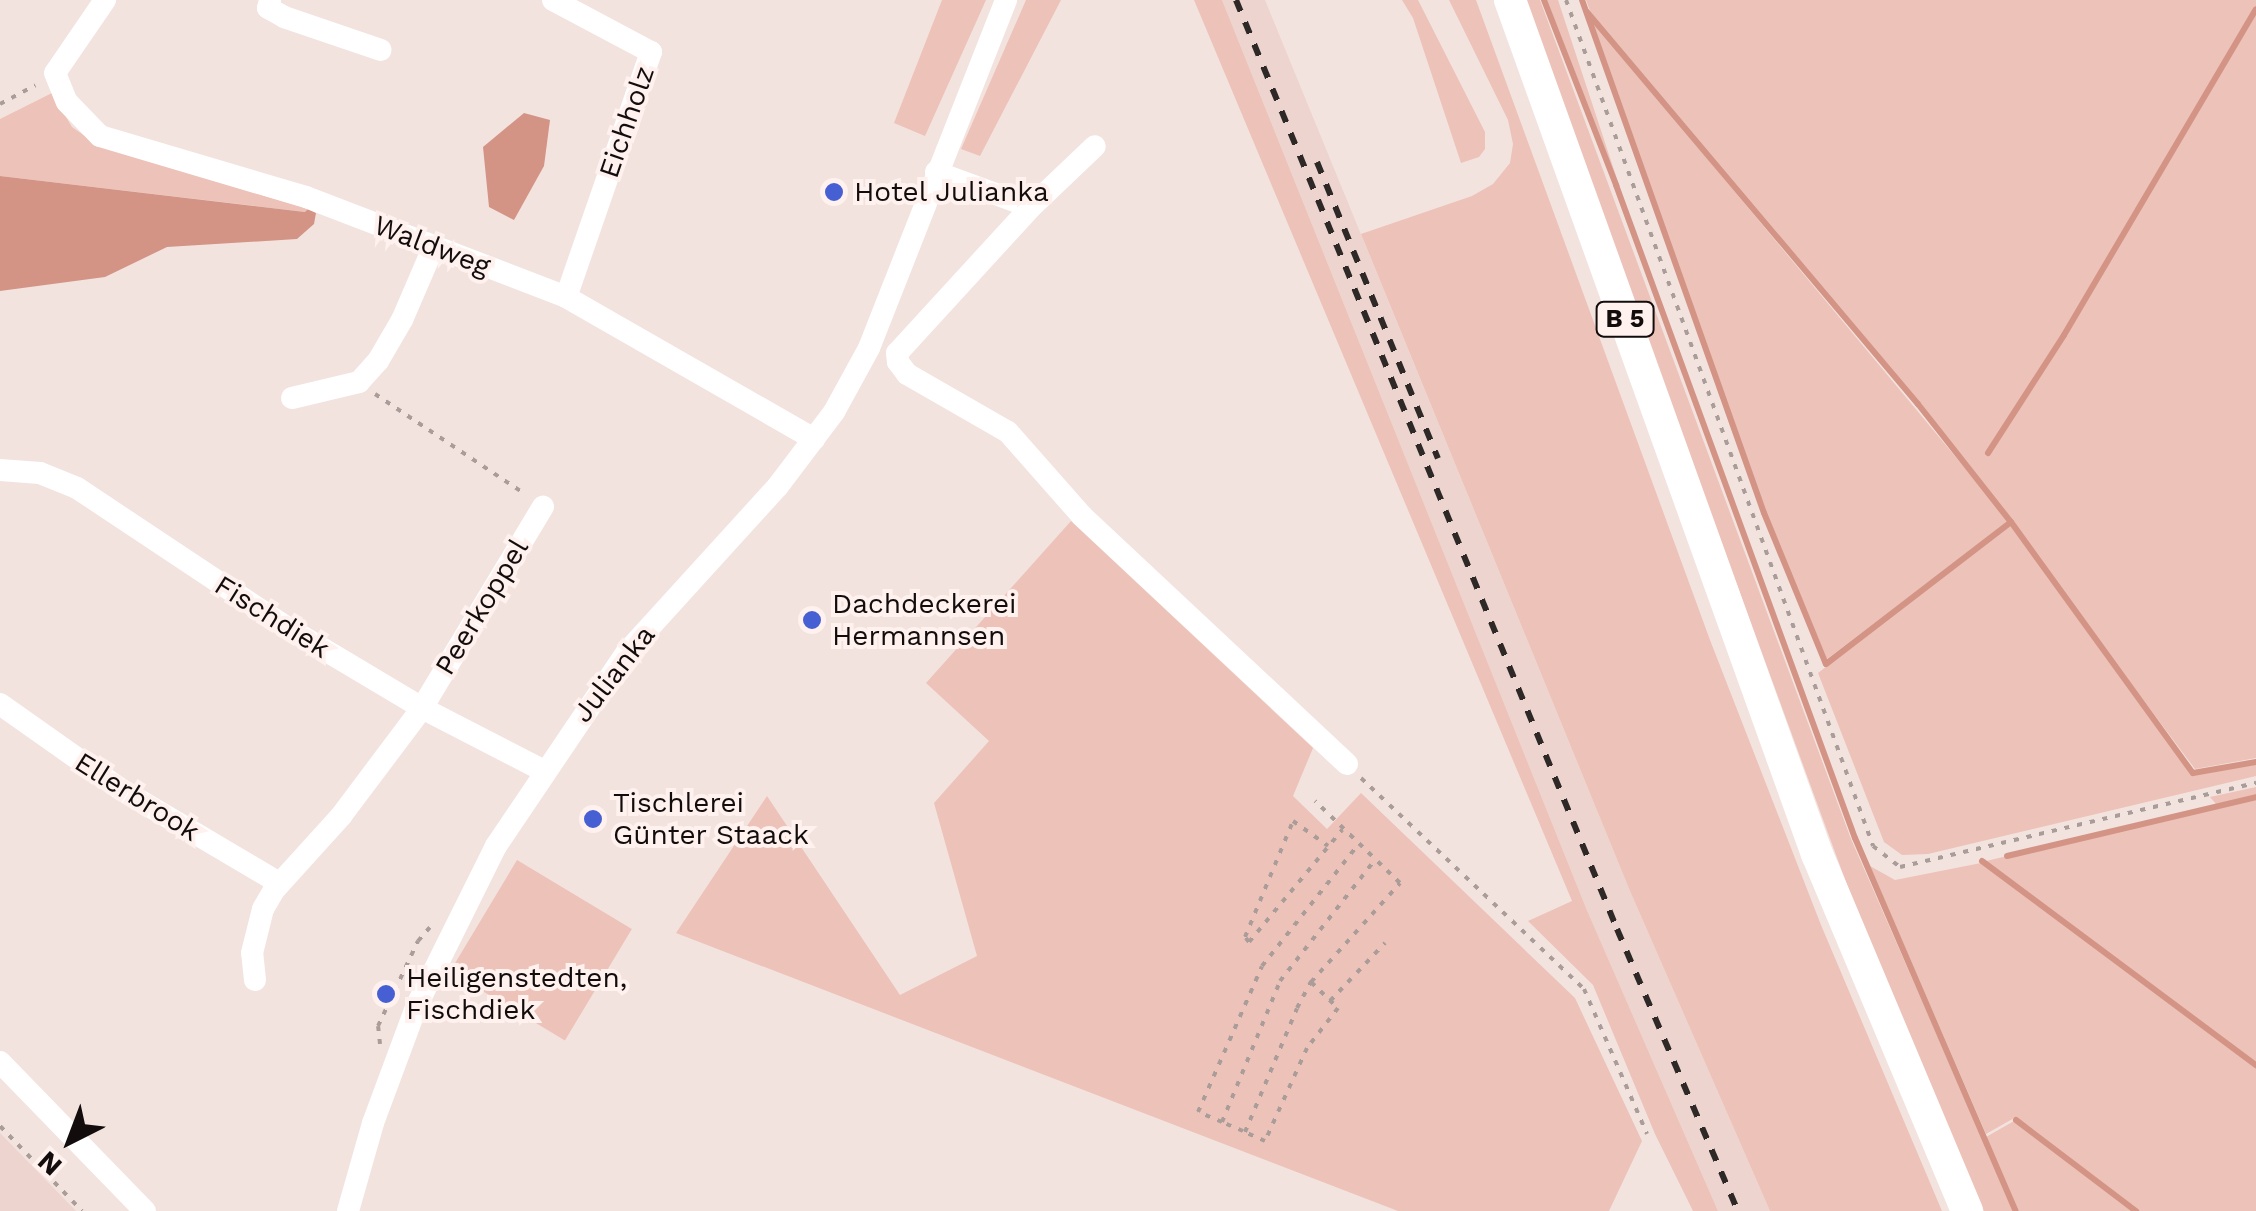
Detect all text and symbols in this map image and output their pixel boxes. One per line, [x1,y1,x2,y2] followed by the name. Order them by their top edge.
[592,62,662,182] street label: Eichholz
[854,175,1050,209] place label: Hotel Julianka
[823,181,845,203] marker: Hotel Julianka
[369,208,495,284] street label: Waldweg
[1595,299,1655,339] road number: B 5
[428,533,536,681] street label: Peerkoppel
[208,568,336,666] street label: Fischdiek
[832,587,1017,653] place label: Dachdeckerei Hermannsen
[801,609,823,631] marker: Dachdeckerei Hermannsen
[566,619,662,729] street label: Julianka
[68,746,206,848] street label: Ellerbrook
[613,786,809,852] place label: Tischlerei Günter Staack
[582,808,604,830] marker: Tischlerei Günter Staack
[406,961,627,1027] place label: Heiligenstedten, Fischdiek
[375,983,397,1005] marker: Heiligenstedten, Fischdiek
[20,1091,120,1191] north arrow
[31,1144,68,1183] text: N

